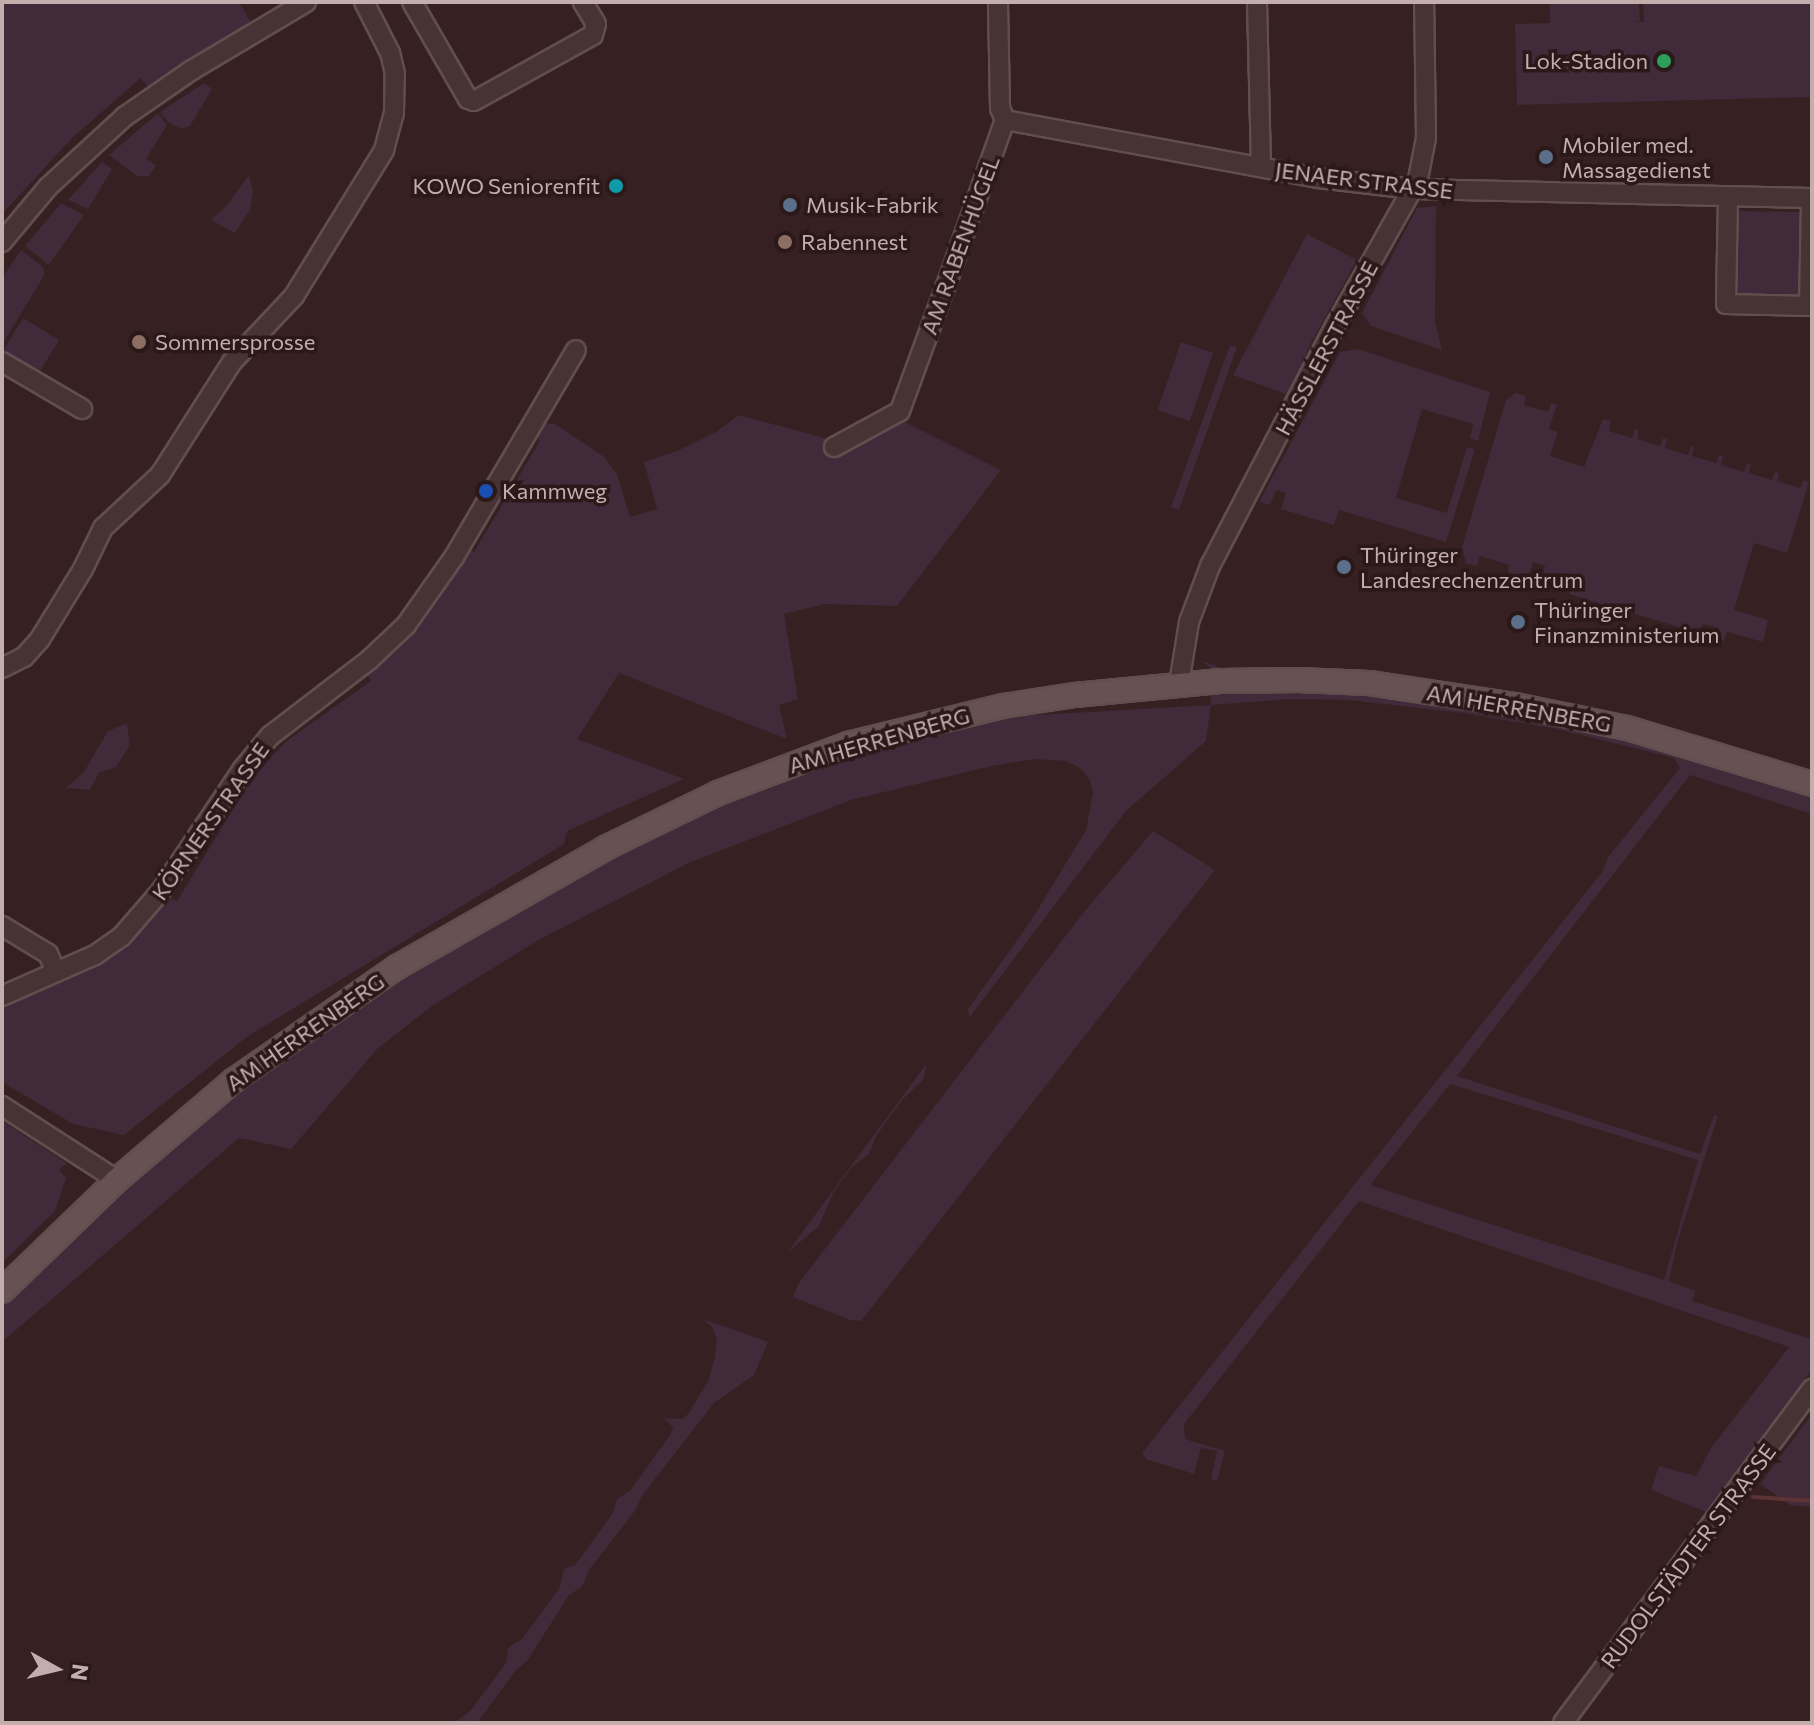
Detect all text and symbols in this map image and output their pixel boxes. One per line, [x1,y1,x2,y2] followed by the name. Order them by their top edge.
[1524,48,1648,74] place label: Lok-Stadion
[1655,52,1673,70] marker: Lok-Stadion
[1562,131,1711,182] place label: Mobiler med. Massagedienst
[1537,148,1555,166] marker: Mobiler med. Massagedienst
[915,152,1005,338] street label: AM RABENHÜGEL
[1274,156,1454,204] street label: JENAER STRASSE
[412,173,600,199] place label: KOWO Seniorenfit
[607,177,625,195] marker: KOWO Seniorenfit
[806,192,939,218] place label: Musik-Fabrik
[781,196,799,214] marker: Musik-Fabrik
[801,229,908,255] place label: Rabennest
[776,233,794,251] marker: Rabennest
[1269,256,1383,440] street label: HÄSSLERSTRASSE
[155,329,315,355] place label: Sommersprosse
[130,333,148,351] marker: Sommersprosse
[502,478,607,504] place label: Kammweg
[477,482,495,500] marker: Kammweg
[1360,541,1583,592] place label: Thüringer Landesrechenzentrum
[1335,558,1353,576] marker: Thüringer Landesrechenzentrum
[1534,596,1719,648] place label: Thüringer Finanzministerium
[1509,613,1527,631] marker: Thüringer Finanzministerium
[1425,679,1613,737] street label: AM HERRENBERG
[786,702,972,778] street label: AM HERRENBERG
[146,737,274,905] street label: KÖRNERSTRASSE
[221,968,389,1096] street label: AM HERRENBERG
[1595,1439,1781,1673] street label: RUDOLSTÄDTER STRASSE
[16,1629,96,1709] north arrow
[66,1662,95,1682] text: N

